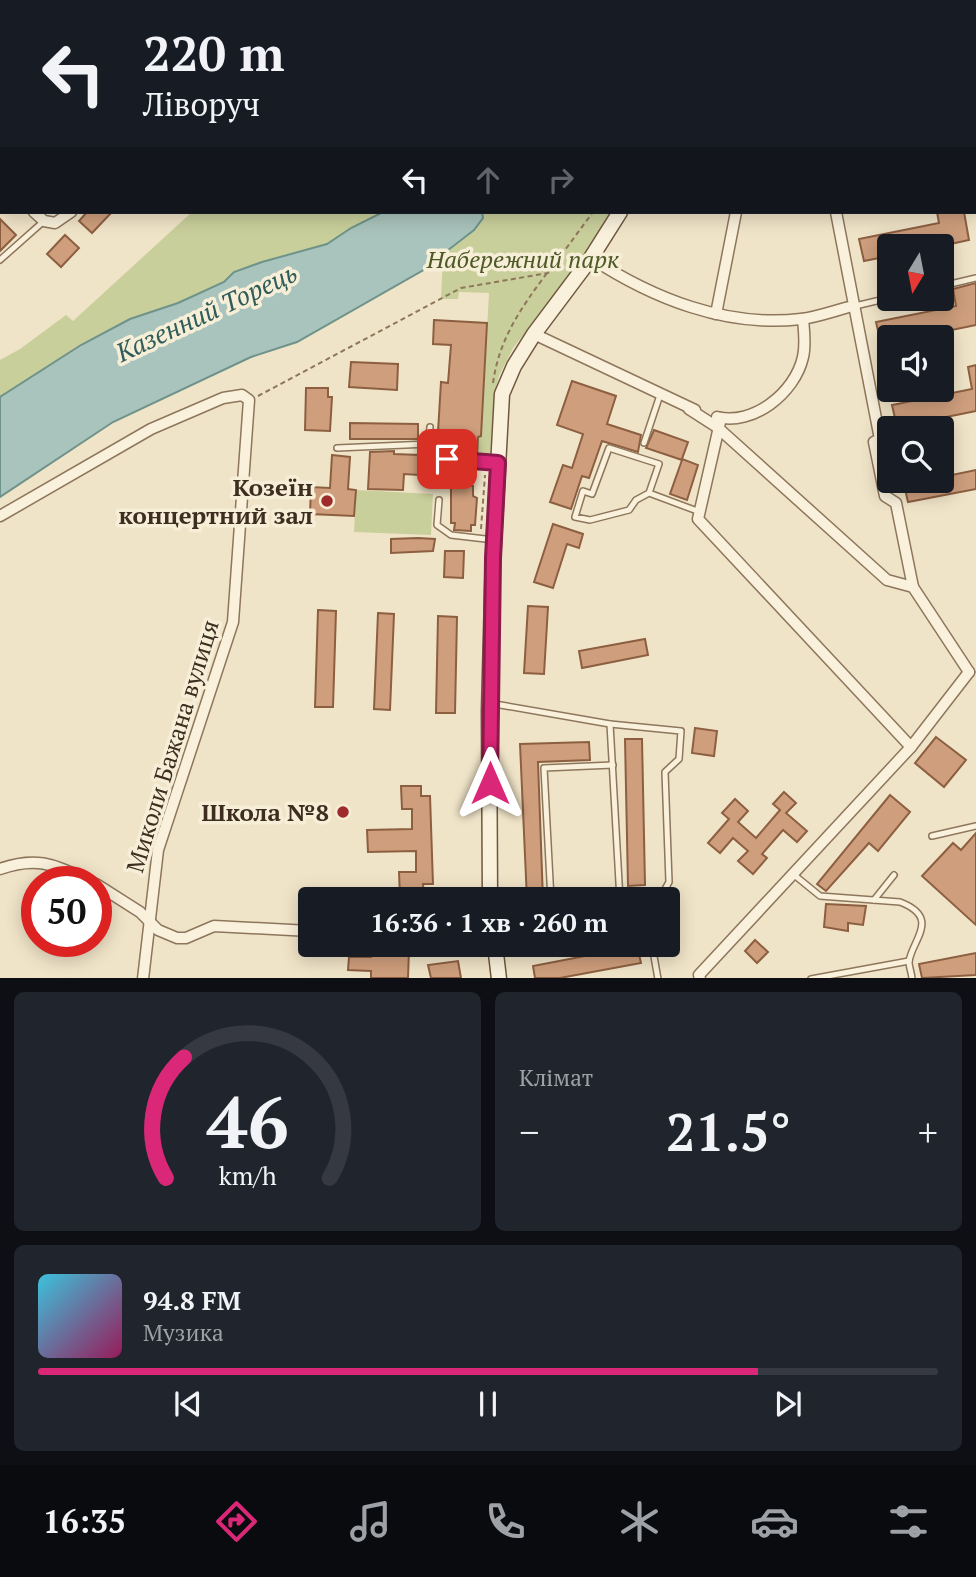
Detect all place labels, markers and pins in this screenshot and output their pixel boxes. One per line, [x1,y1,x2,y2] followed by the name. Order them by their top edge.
[417,429,477,489] pin
[119,471,313,531] place label: Козеїн концертний зал
[319,493,335,509] marker: Козеїн концертний зал
[202,796,329,828] place label: Школа №8
[335,804,351,820] marker: Школа №8

